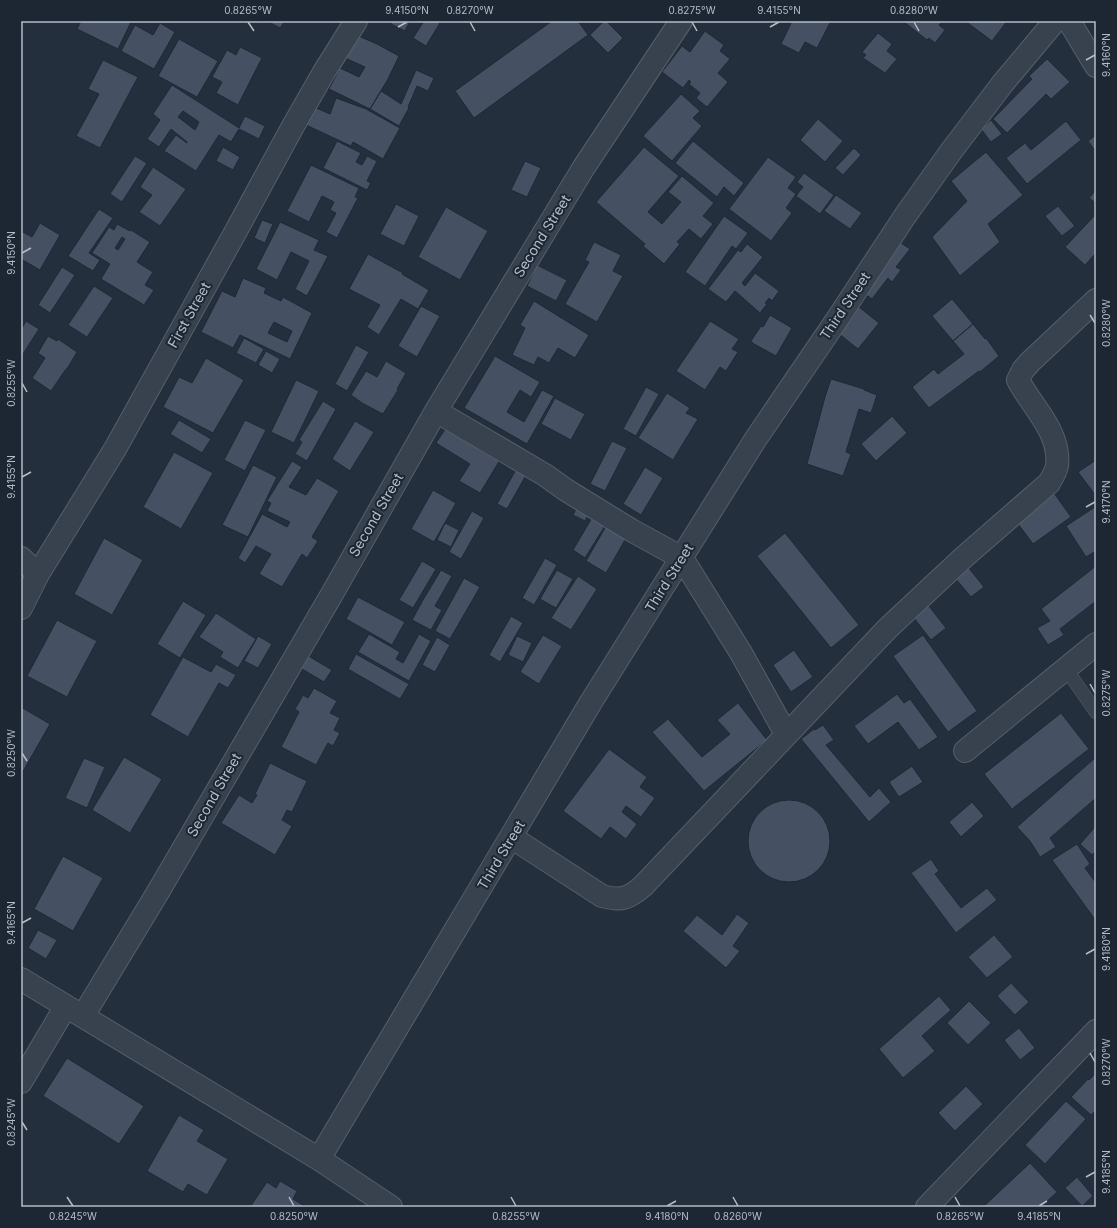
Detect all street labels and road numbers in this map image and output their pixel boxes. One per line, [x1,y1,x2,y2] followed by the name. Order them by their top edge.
[510,191,574,280] street label: Second Street
[816,268,874,343] street label: Third Street
[164,279,214,351] street label: First Street
[345,470,407,560] street label: Second Street
[641,540,697,615] street label: Third Street
[183,750,245,840] street label: Second Street
[473,817,528,892] street label: Third Street

